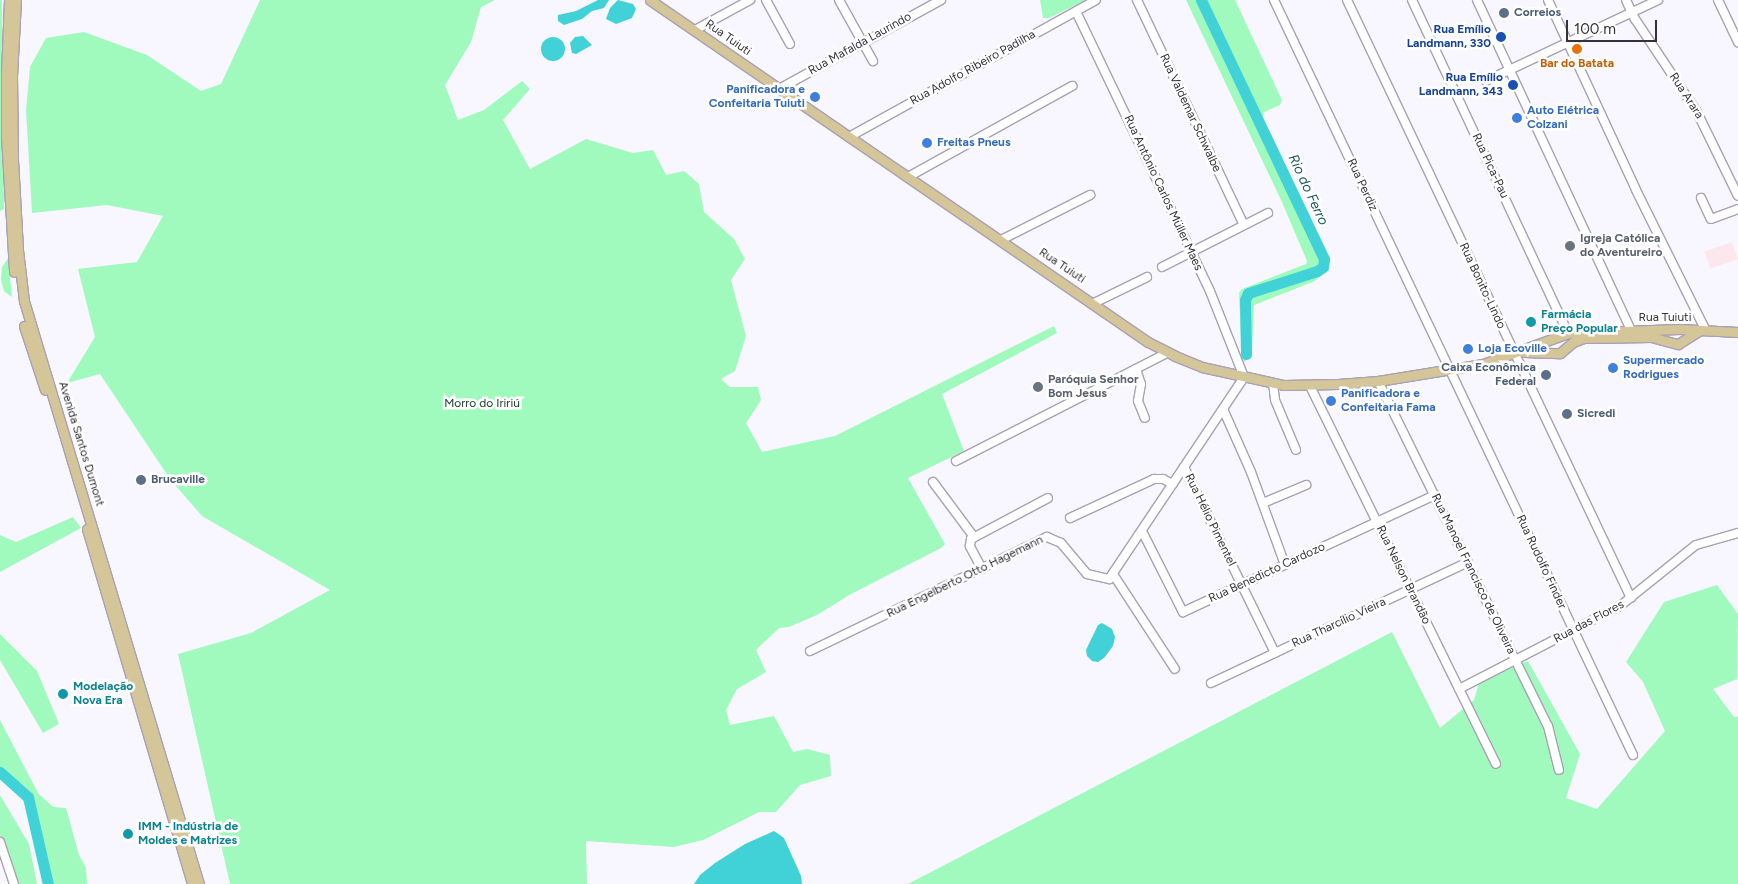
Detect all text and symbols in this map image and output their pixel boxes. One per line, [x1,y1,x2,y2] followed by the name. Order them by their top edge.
[1514,6,1561,20] place label: Correios
[1498,7,1510,19] marker: Correios
[806,10,914,78] street label: Rua Mafalda Laurindo
[1568,10,1659,42] scale bar
[702,17,754,59] street label: Rua Tuiuti
[1574,20,1616,38] text: 100 m
[1407,23,1491,51] place label: Rua Emílio Landmann, 330
[908,27,1038,109] street label: Rua Adolfo Ribeiro Padilha
[1495,31,1507,43] marker: Rua Emílio Landmann, 330
[1571,43,1583,55] marker: Bar do Batata
[1156,52,1224,174] street label: Rua Valdemar Schwalbe
[1540,57,1614,71] place label: Bar do Batata
[1666,70,1706,122] street label: Rua Arara
[1419,71,1503,99] place label: Rua Emílio Landmann, 343
[1507,79,1519,91] marker: Rua Emílio Landmann, 343
[709,83,805,111] place label: Panificadora e Confeitaria Tuiuti
[809,91,821,103] marker: Panificadora e Confeitaria Tuiuti
[1527,104,1599,132] place label: Auto Elétrica Colzani
[1511,112,1523,124] marker: Auto Elétrica Colzani
[1121,113,1205,273] street label: Rua Antônio Carlos Müller Maes
[1469,131,1511,201] street label: Rua Pica-Pau
[937,136,1011,150] place label: Freitas Pneus
[921,137,933,149] marker: Freitas Pneus
[1284,152,1332,228] water label: Rio do Ferro
[1344,156,1380,214] street label: Rua Perdiz
[1580,232,1662,260] place label: Igreja Católica do Aventureiro
[1564,240,1576,252] marker: Igreja Católica do Aventureiro
[1456,241,1508,331] street label: Rua Bonito-Lindo
[1036,245,1088,287] street label: Rua Tuiuti
[1541,308,1618,336] place label: Farmácia Preço Popular
[1639,311,1691,325] street label: Rua Tuiuti
[1525,316,1537,328] marker: Farmácia Preço Popular
[1478,342,1547,356] place label: Loja Ecoville
[1462,343,1474,355] marker: Loja Ecoville
[1623,354,1704,382] place label: Supermercado Rodrigues
[1441,361,1536,389] place label: Caixa Econômica Federal
[1607,362,1619,374] marker: Supermercado Rodrigues
[1540,369,1552,381] marker: Caixa Econômica Federal
[1048,373,1138,401] place label: Paróquia Senhor Bom Jesus
[55,380,107,508] street label: Avenida Santos Dumont
[1032,381,1044,393] marker: Paróquia Senhor Bom Jesus
[1341,387,1436,415] place label: Panificadora e Confeitaria Fama
[1325,395,1337,407] marker: Panificadora e Confeitaria Fama
[444,397,520,411] park label: Morro do Iririú
[1577,407,1615,421] place label: Sicredi
[1561,408,1573,420] marker: Sicredi
[1181,471,1239,569] street label: Rua Hélio Pimentel
[151,473,205,487] place label: Brucaville
[135,474,147,486] marker: Brucaville
[1428,491,1518,657] street label: Rua Manoel Francisco de Oliveira
[1513,513,1569,611] street label: Rua Rudolfo Finder
[1373,523,1433,627] street label: Rua Nelson Brandão
[884,533,1046,621] street label: Rua Engelberto Otto Hagemann
[1206,540,1328,606] street label: Rua Benedicto Cardozo
[1290,595,1388,651] street label: Rua Tharcílio Vieira
[1551,597,1627,647] street label: Rua das Flores
[73,680,133,708] place label: Modelação Nova Era
[57,688,69,700] marker: Modelação Nova Era
[138,820,238,848] place label: IMM - Indústria de Moldes e Matrizes
[122,828,134,840] marker: IMM - Indústria de Moldes e Matrizes

